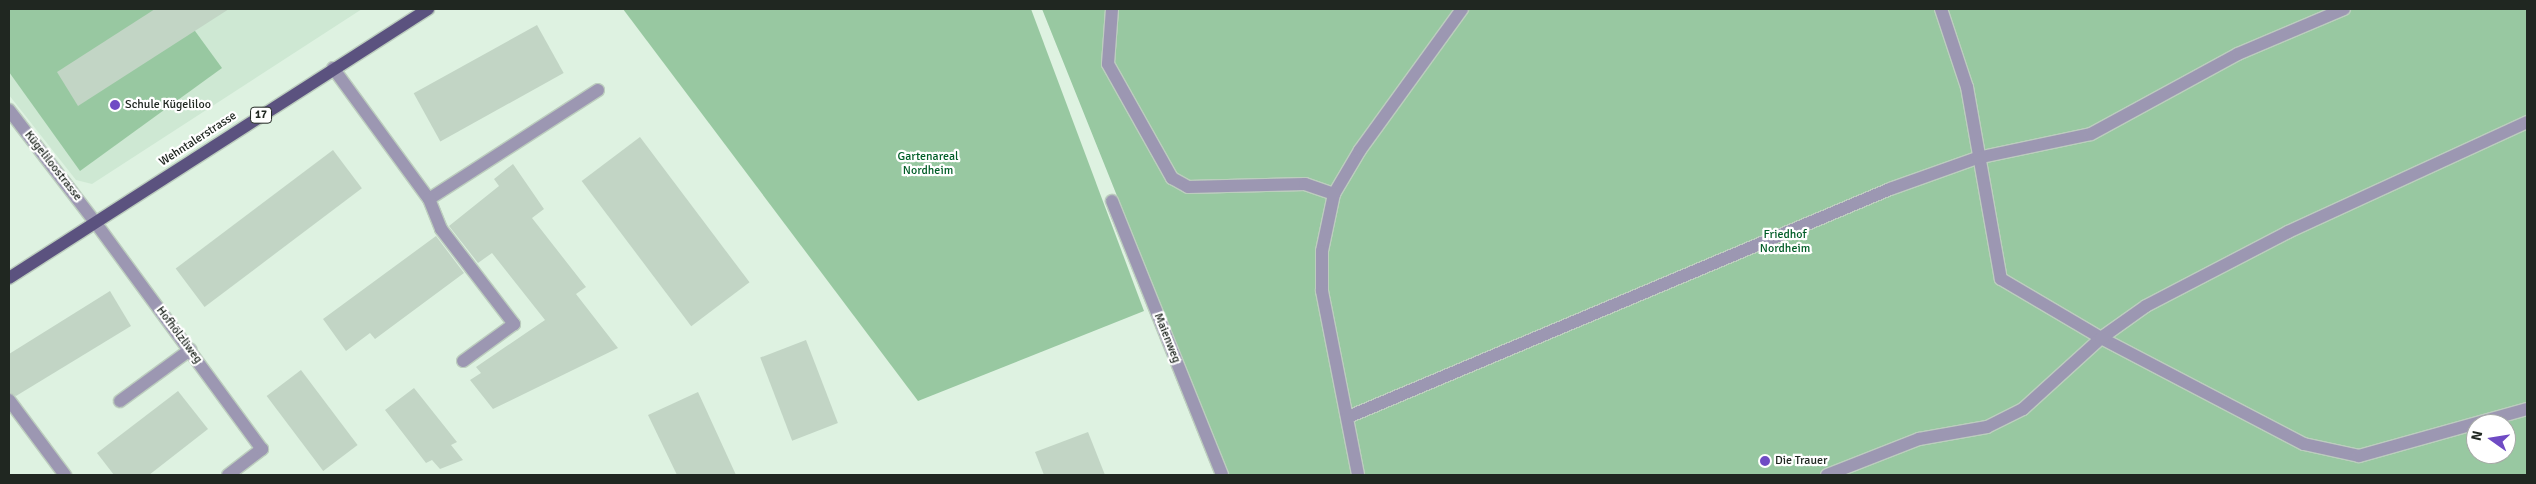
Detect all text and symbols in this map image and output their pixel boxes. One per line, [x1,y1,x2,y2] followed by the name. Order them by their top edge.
[125,98,211,112] place label: Schule Kügeliloo
[109,99,121,111] marker: Schule Kügeliloo
[250,106,272,124] road number: 17
[157,109,239,169] street label: Wehntalerstrasse
[21,128,85,204] street label: Kügeliloostrasse
[898,150,958,178] park label: Gartenareal Nordheim
[1760,228,1810,256] park label: Friedhof Nordheim
[153,304,205,366] street label: Hofhölzliweg
[1151,311,1183,365] street label: Maienweg
[2466,414,2516,464] north arrow
[2467,429,2486,442] text: N
[1775,454,1827,468] place label: Die Trauer
[1759,455,1771,467] marker: Die Trauer

